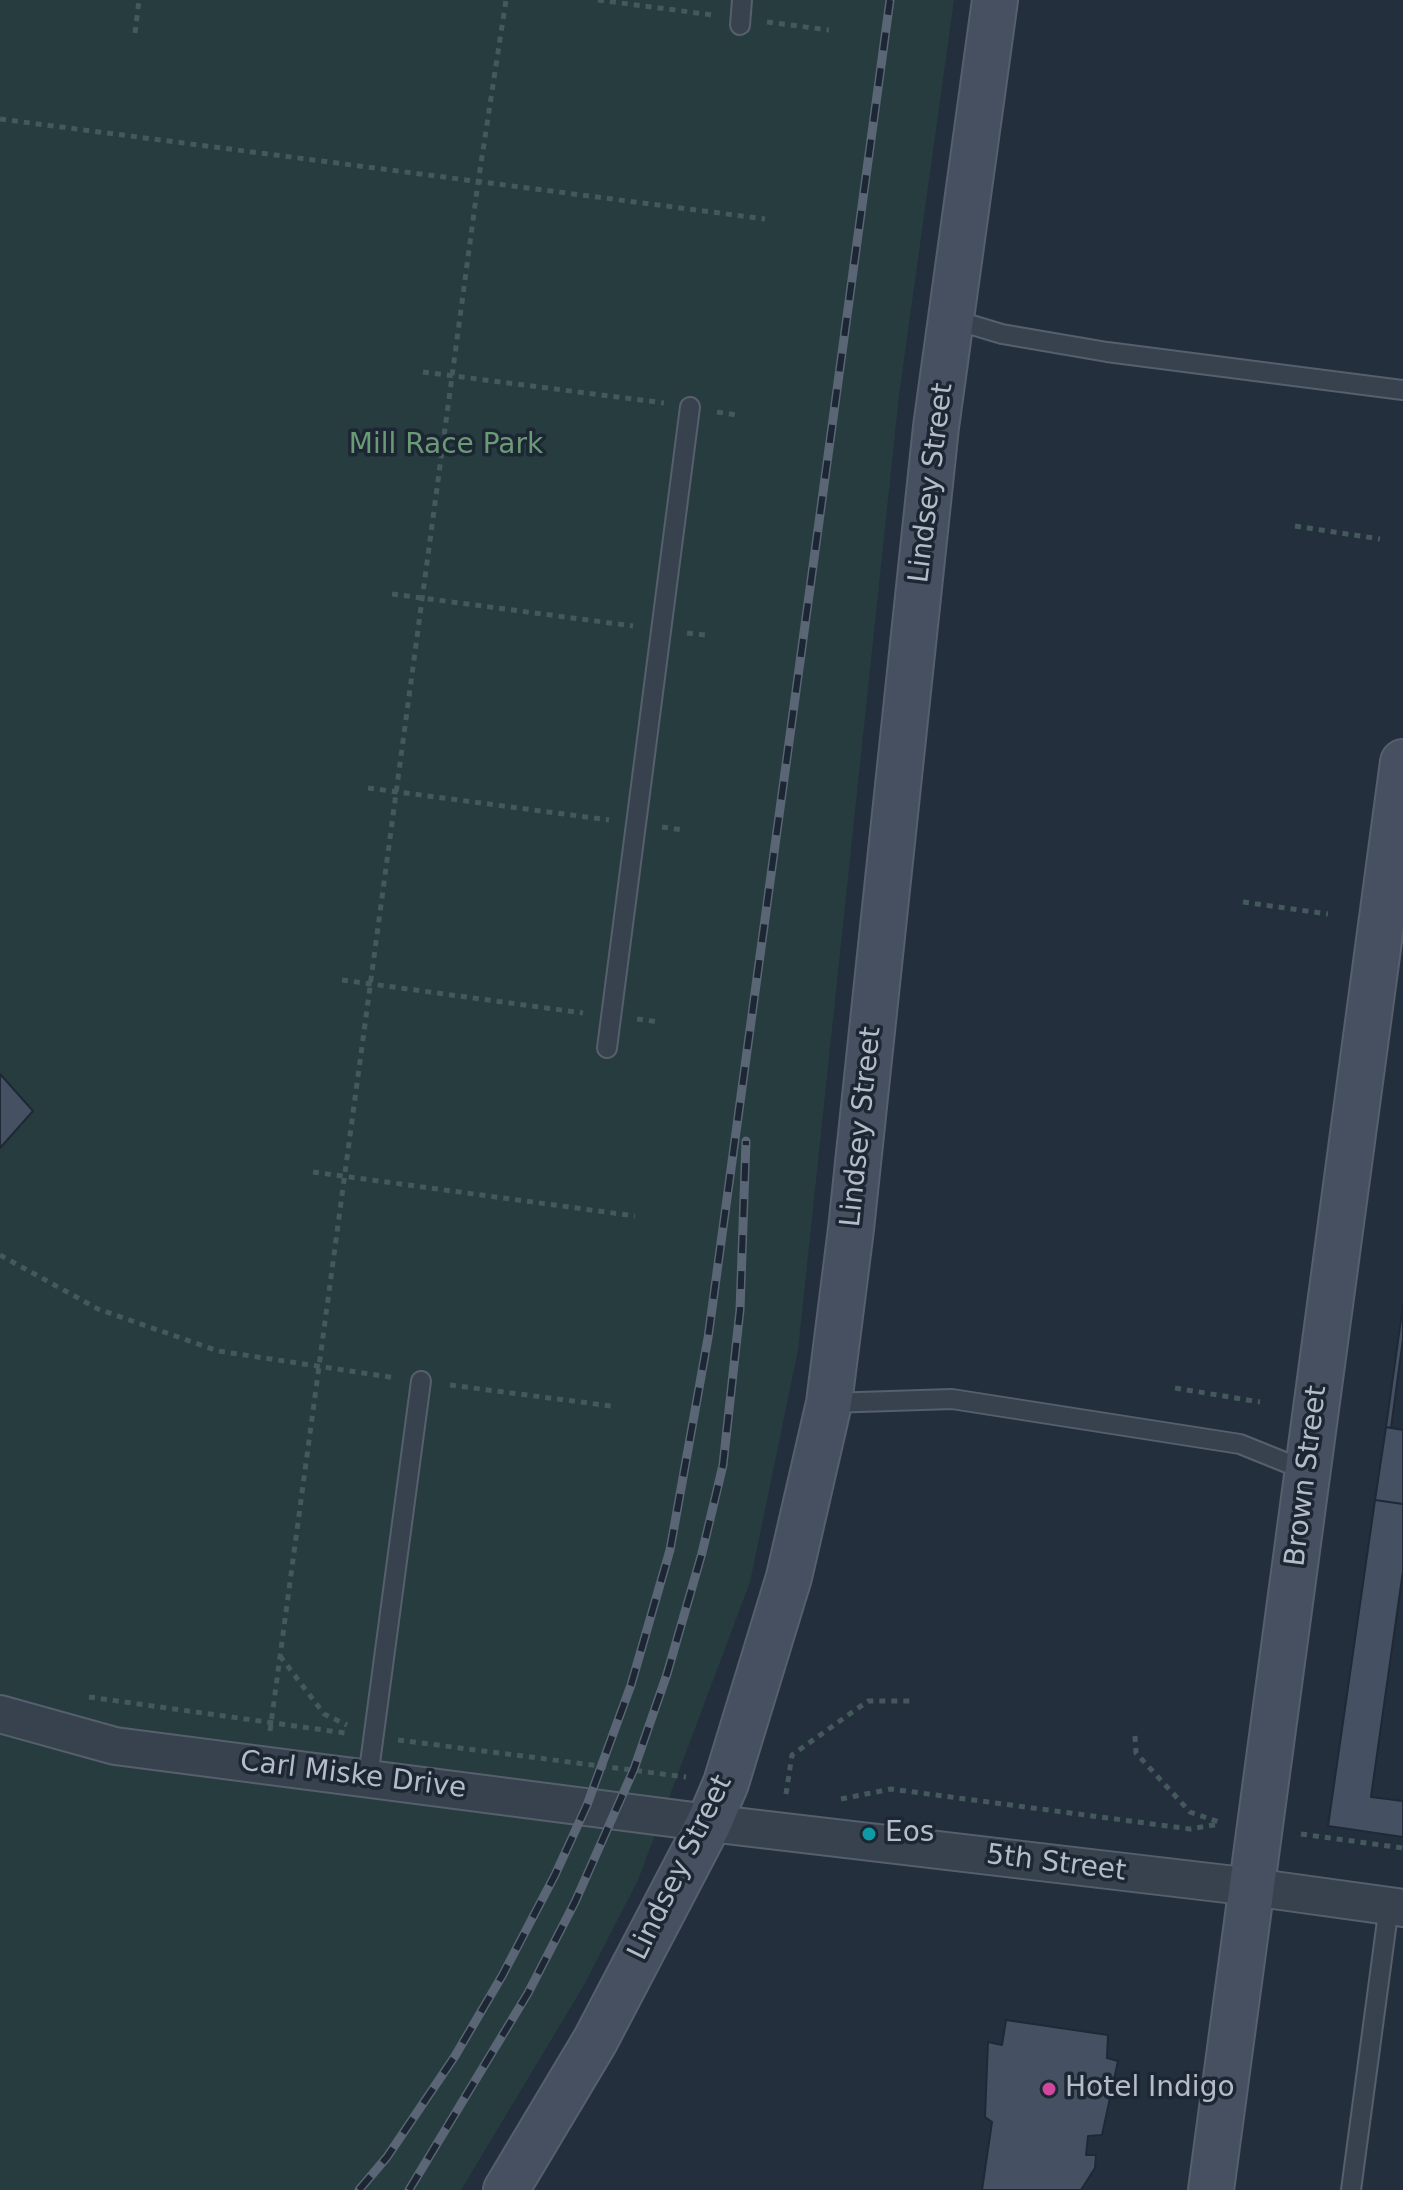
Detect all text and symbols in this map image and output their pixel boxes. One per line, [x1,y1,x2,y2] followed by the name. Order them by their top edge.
[903,381,961,585] street label: Lindsey Street
[349,429,543,463] park label: Mill Race Park
[835,1025,889,1229] street label: Lindsey Street
[1279,1384,1335,1568] street label: Brown Street
[238,1745,468,1807] street label: Carl Miske Drive
[622,1770,740,1966] street label: Lindsey Street
[885,1817,934,1851] place label: Eos
[860,1825,878,1843] marker: Eos
[984,1839,1128,1889] street label: 5th Street
[1065,2072,1235,2106] place label: Hotel Indigo
[1040,2080,1058,2098] marker: Hotel Indigo

